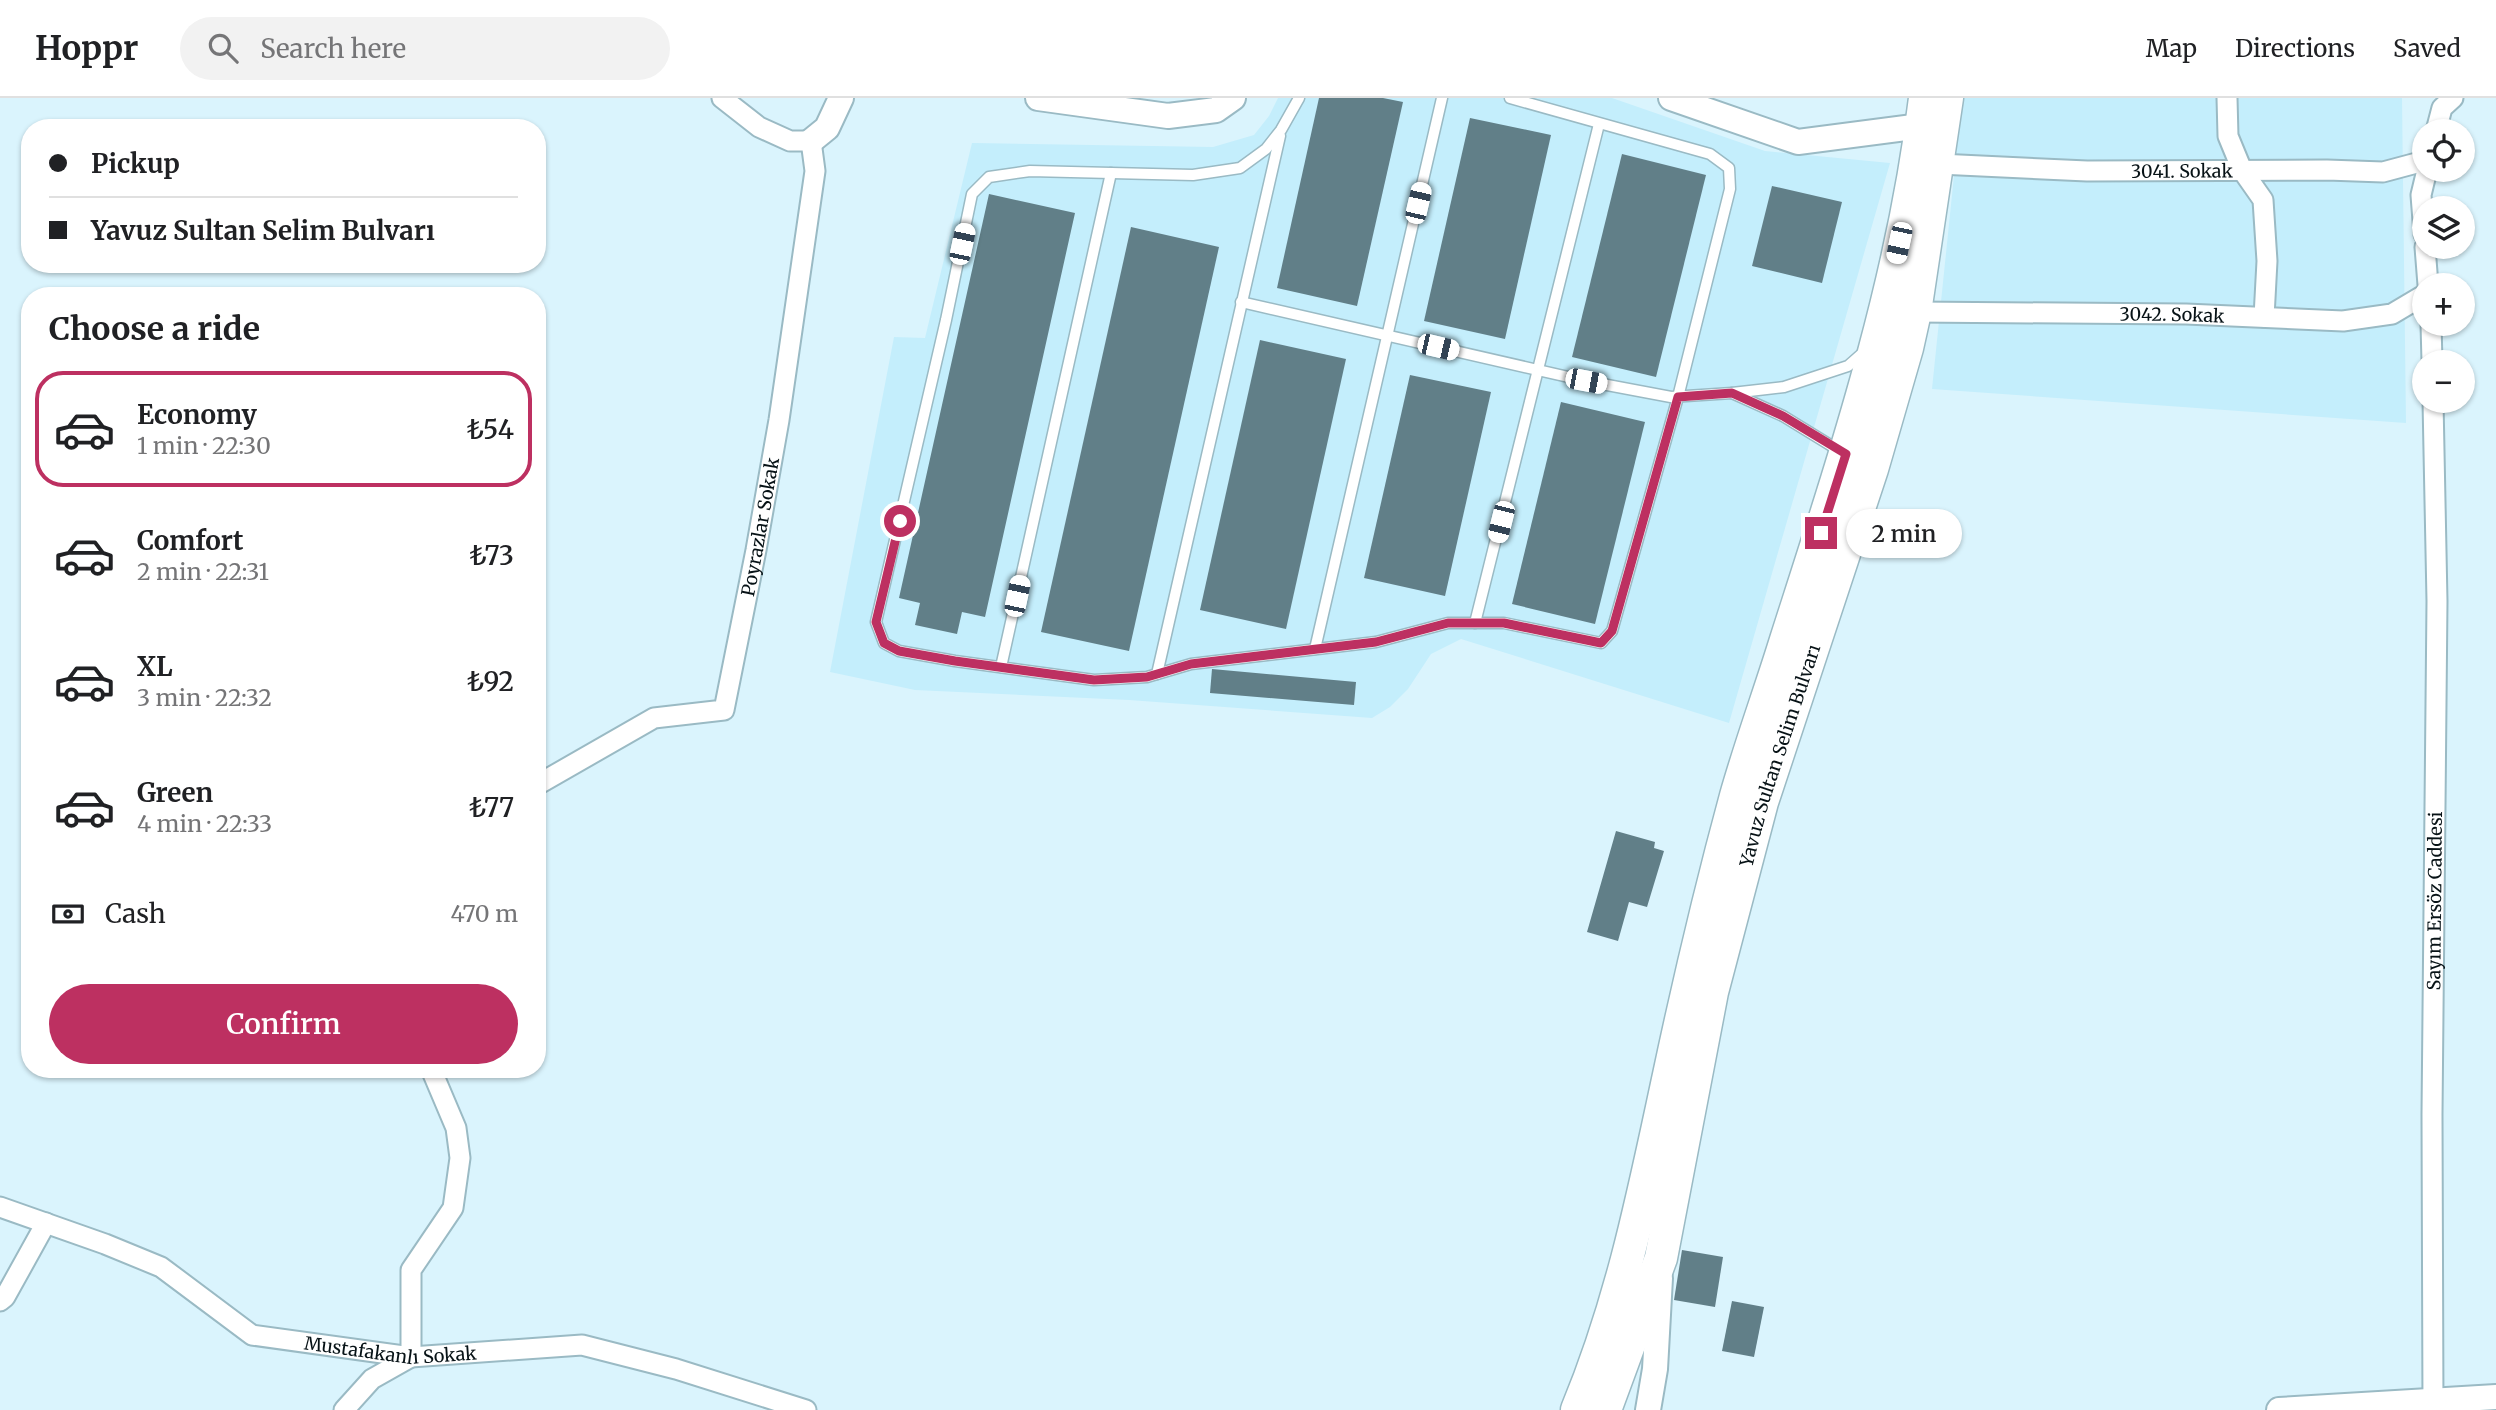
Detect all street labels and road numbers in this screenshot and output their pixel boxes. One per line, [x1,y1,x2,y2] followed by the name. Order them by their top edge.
[2131,159,2233,182] street label: 3041. Sokak
[2119,302,2226,327] street label: 3042. Sokak
[736,455,784,598] street label: Poyrazlar Sokak
[1734,641,1825,870] street label: Yavuz Sultan Selim Bulvarı
[2422,811,2446,991] street label: Sayım Ersöz Caddesi
[303,1331,478,1369] street label: Mustafakanlı Sokak

